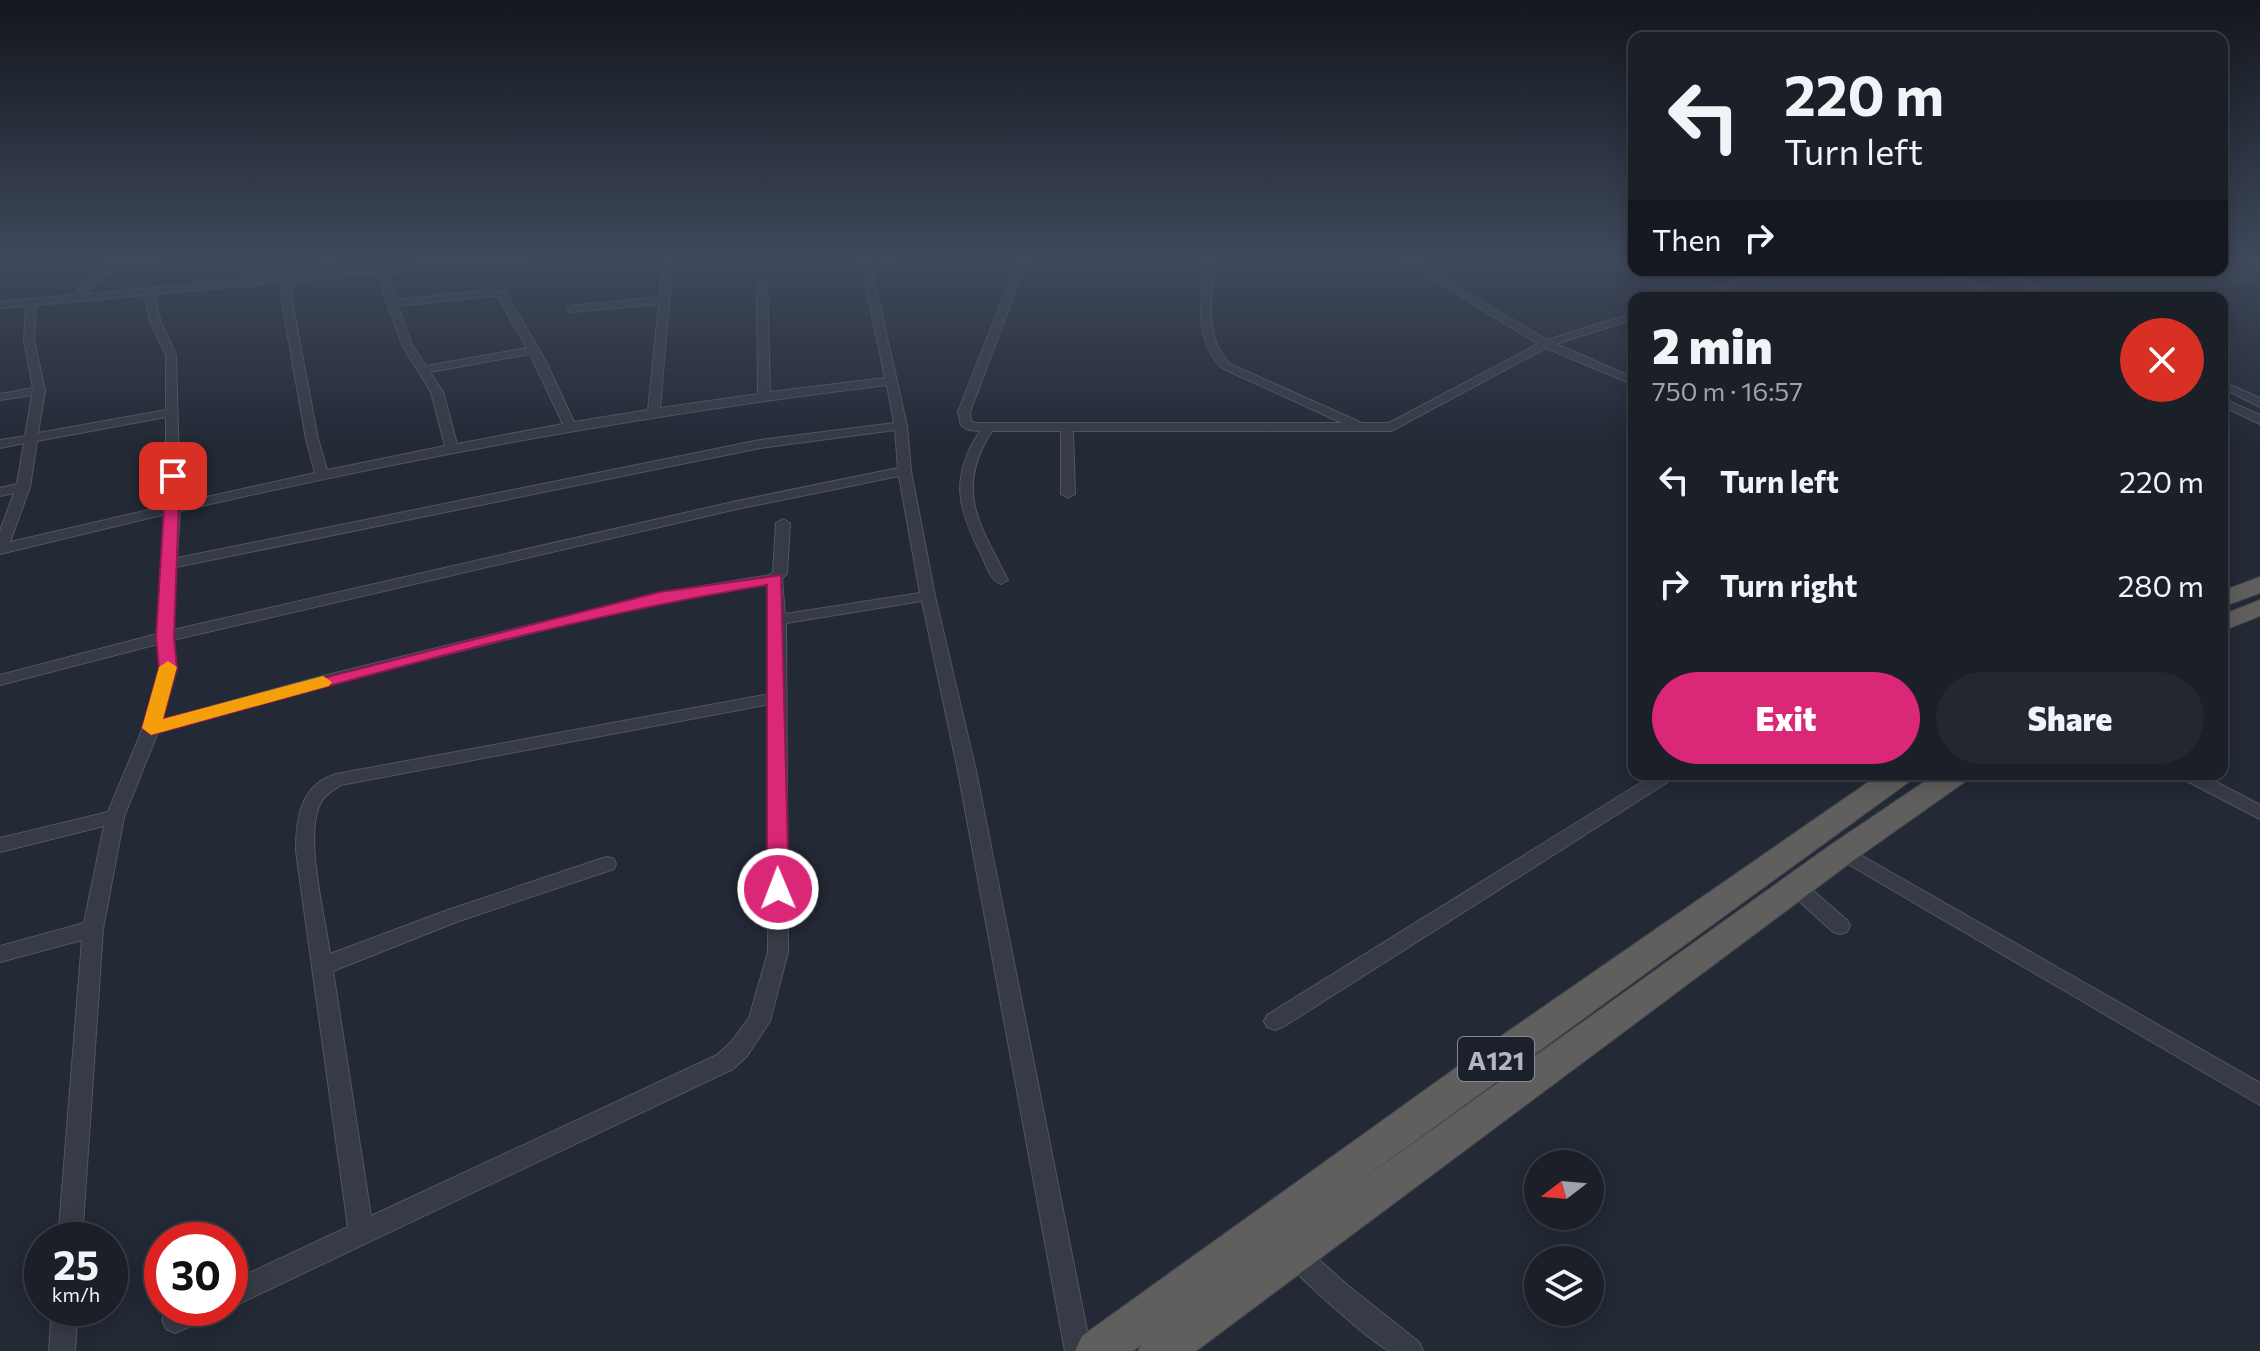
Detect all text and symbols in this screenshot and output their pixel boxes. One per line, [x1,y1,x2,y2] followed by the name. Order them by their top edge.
[1784,59,1944,128] text: 220 m
[1652,64,1756,168] icon: left
[1784,128,1923,172] text: Turn left
[1737,216,1781,260] icon: right
[1652,220,1721,257] text: Then
[1652,315,1773,374] text: 2 min
[2120,318,2204,402] button: close
[1652,375,1803,406] text: 750 m · 16:57
[139,442,207,510] pin
[151,454,195,498] icon: arrive
[1652,458,1696,502] icon: left
[1720,462,1839,499] text: Turn left
[2119,462,2204,499] text: 220 m
[1652,562,1696,606] icon: right
[1720,566,1857,603] text: Turn right
[2118,566,2204,603] text: 280 m
[1652,672,1920,764] button: Exit
[1936,672,2204,764] button: Share
[736,847,820,931] position arrow
[1458,1037,1534,1081] road number: A121
[1524,1150,1604,1230] north arrow
[1524,1150,1604,1326] map controls
[144,1222,248,1326] speed limit sign: 30
[53,1239,99,1288] text: 25
[1524,1246,1604,1326] button: layers
[52,1282,100,1306] text: km/h

